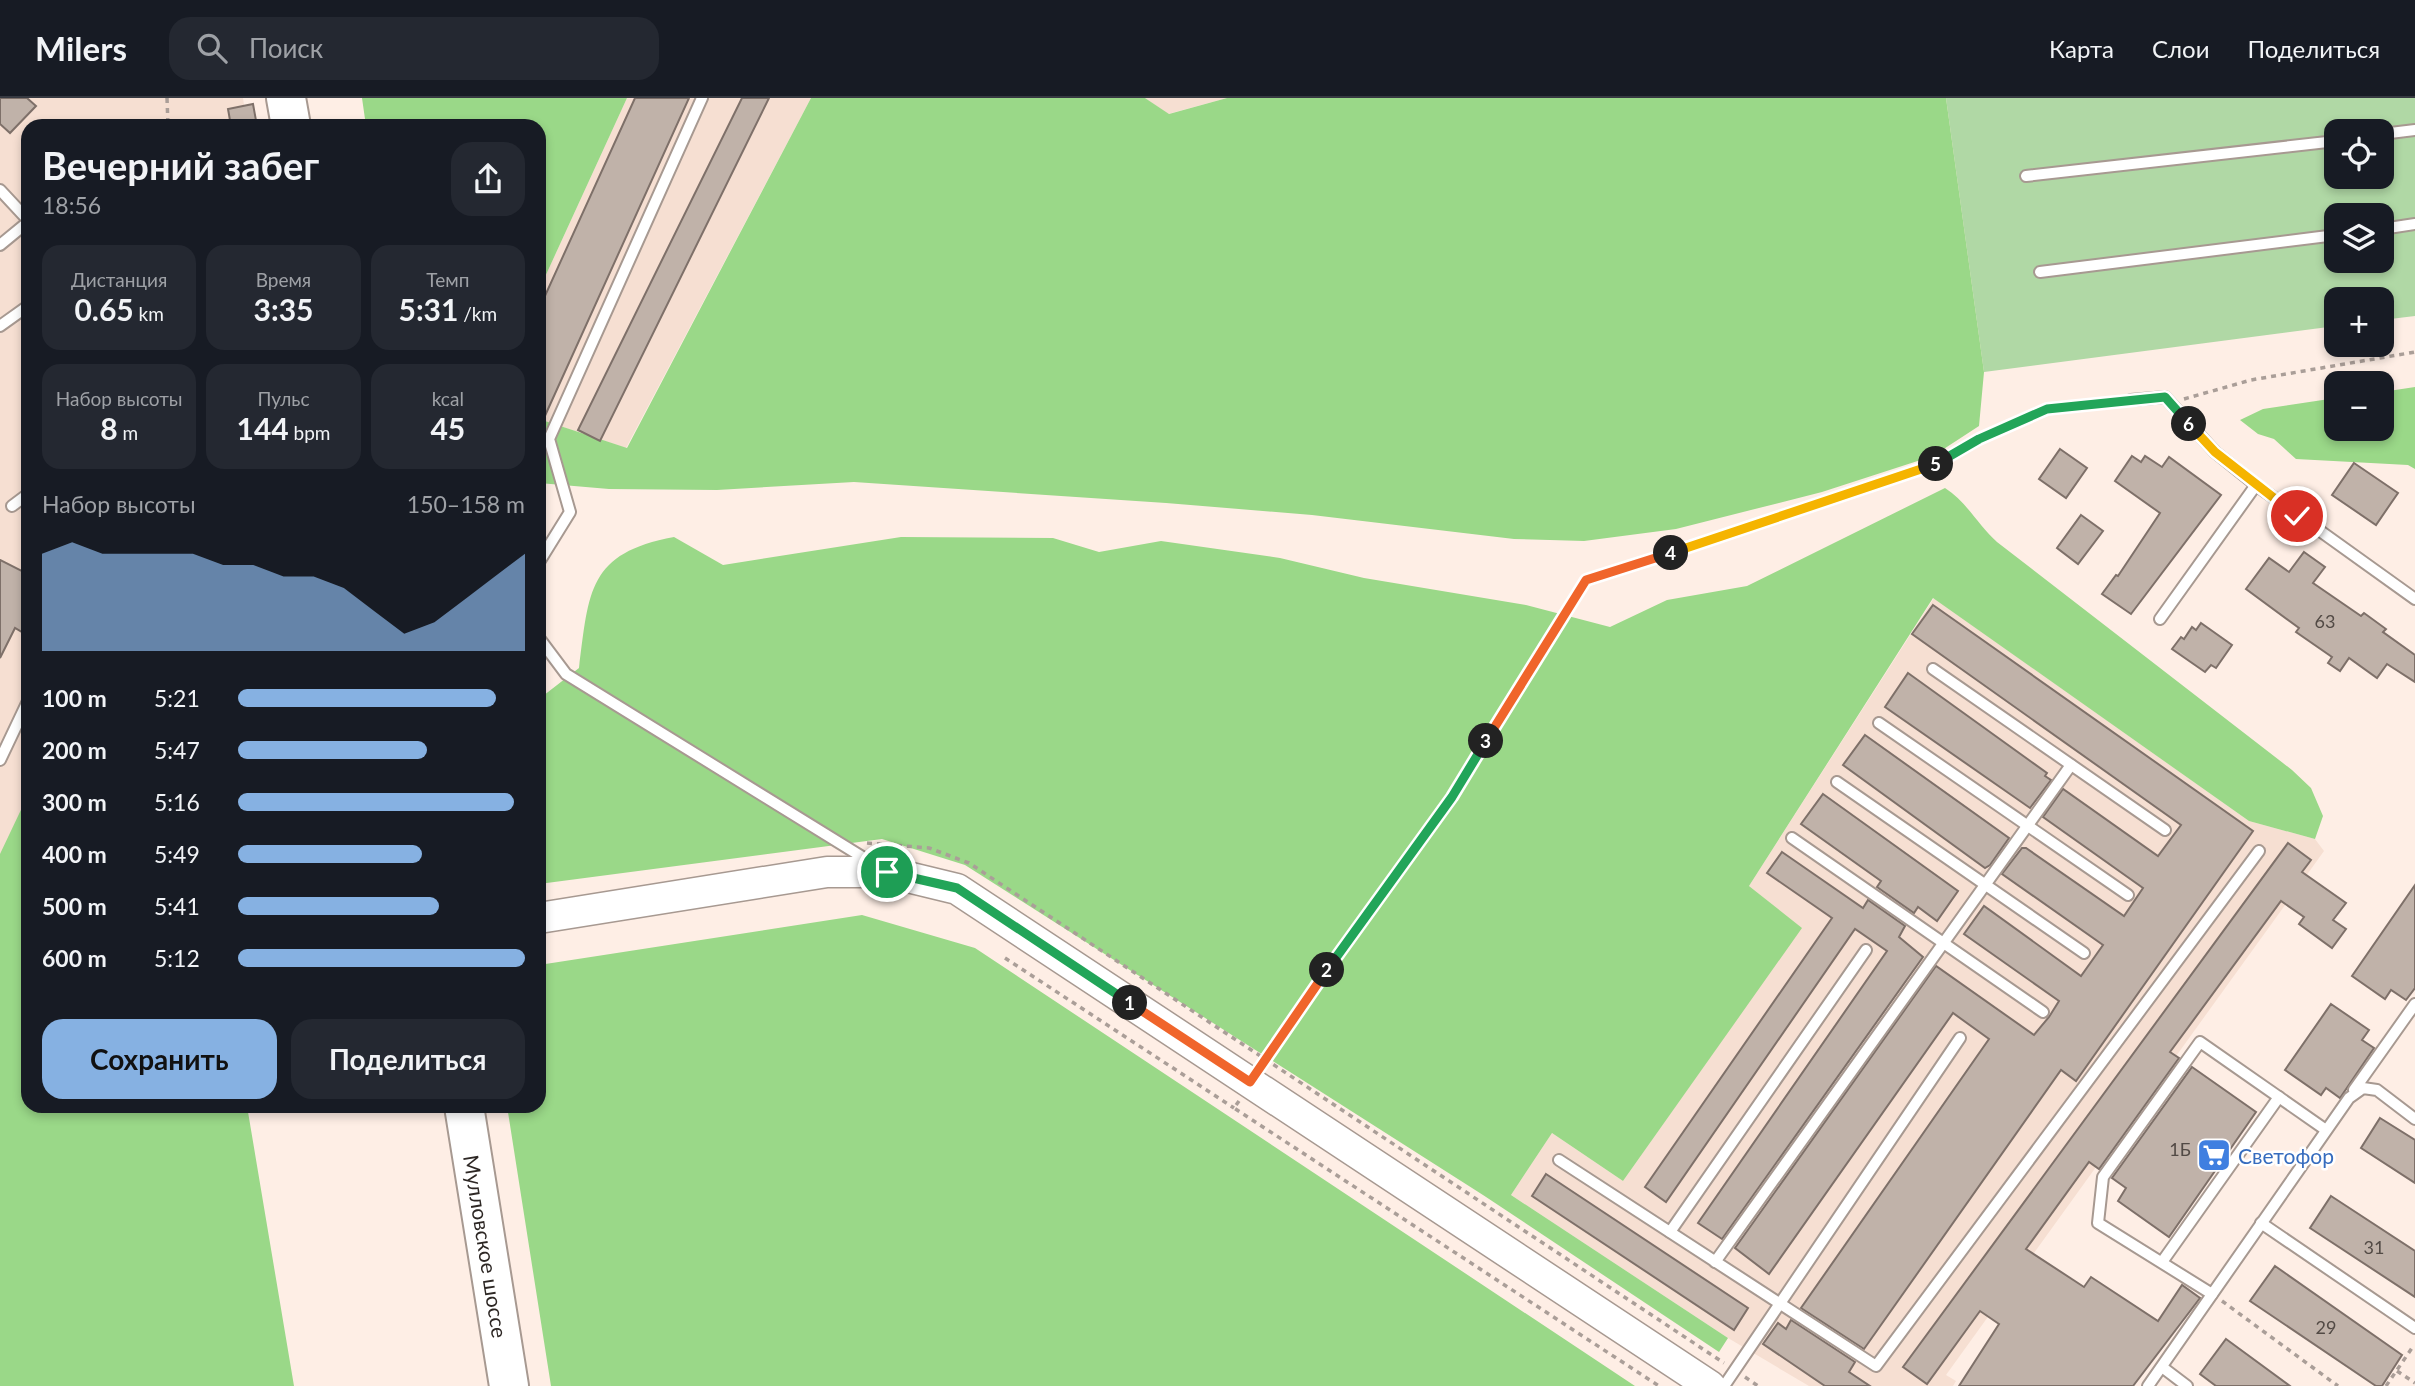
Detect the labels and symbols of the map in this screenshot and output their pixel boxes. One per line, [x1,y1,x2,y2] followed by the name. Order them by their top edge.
[2172,406,2206,442] pin: 6
[1918,446,1954,482] pin: 5
[2267,486,2327,546] pin
[1654,536,1688,570] pin: 4
[2315,610,2335,632] house number: 63
[1468,724,1504,758] pin: 3
[857,842,917,902] pin
[1310,952,1344,988] pin: 2
[1112,986,1148,1020] pin: 1
[2195,1136,2233,1174] supermarket icon: Светофор
[2169,1138,2191,1160] house number: 1Б
[2238,1143,2334,1168] place label: Светофор
[460,1153,514,1340] street label: Мулловское шоссе
[2364,1236,2384,1258] house number: 31
[2316,1316,2336,1338] house number: 29

